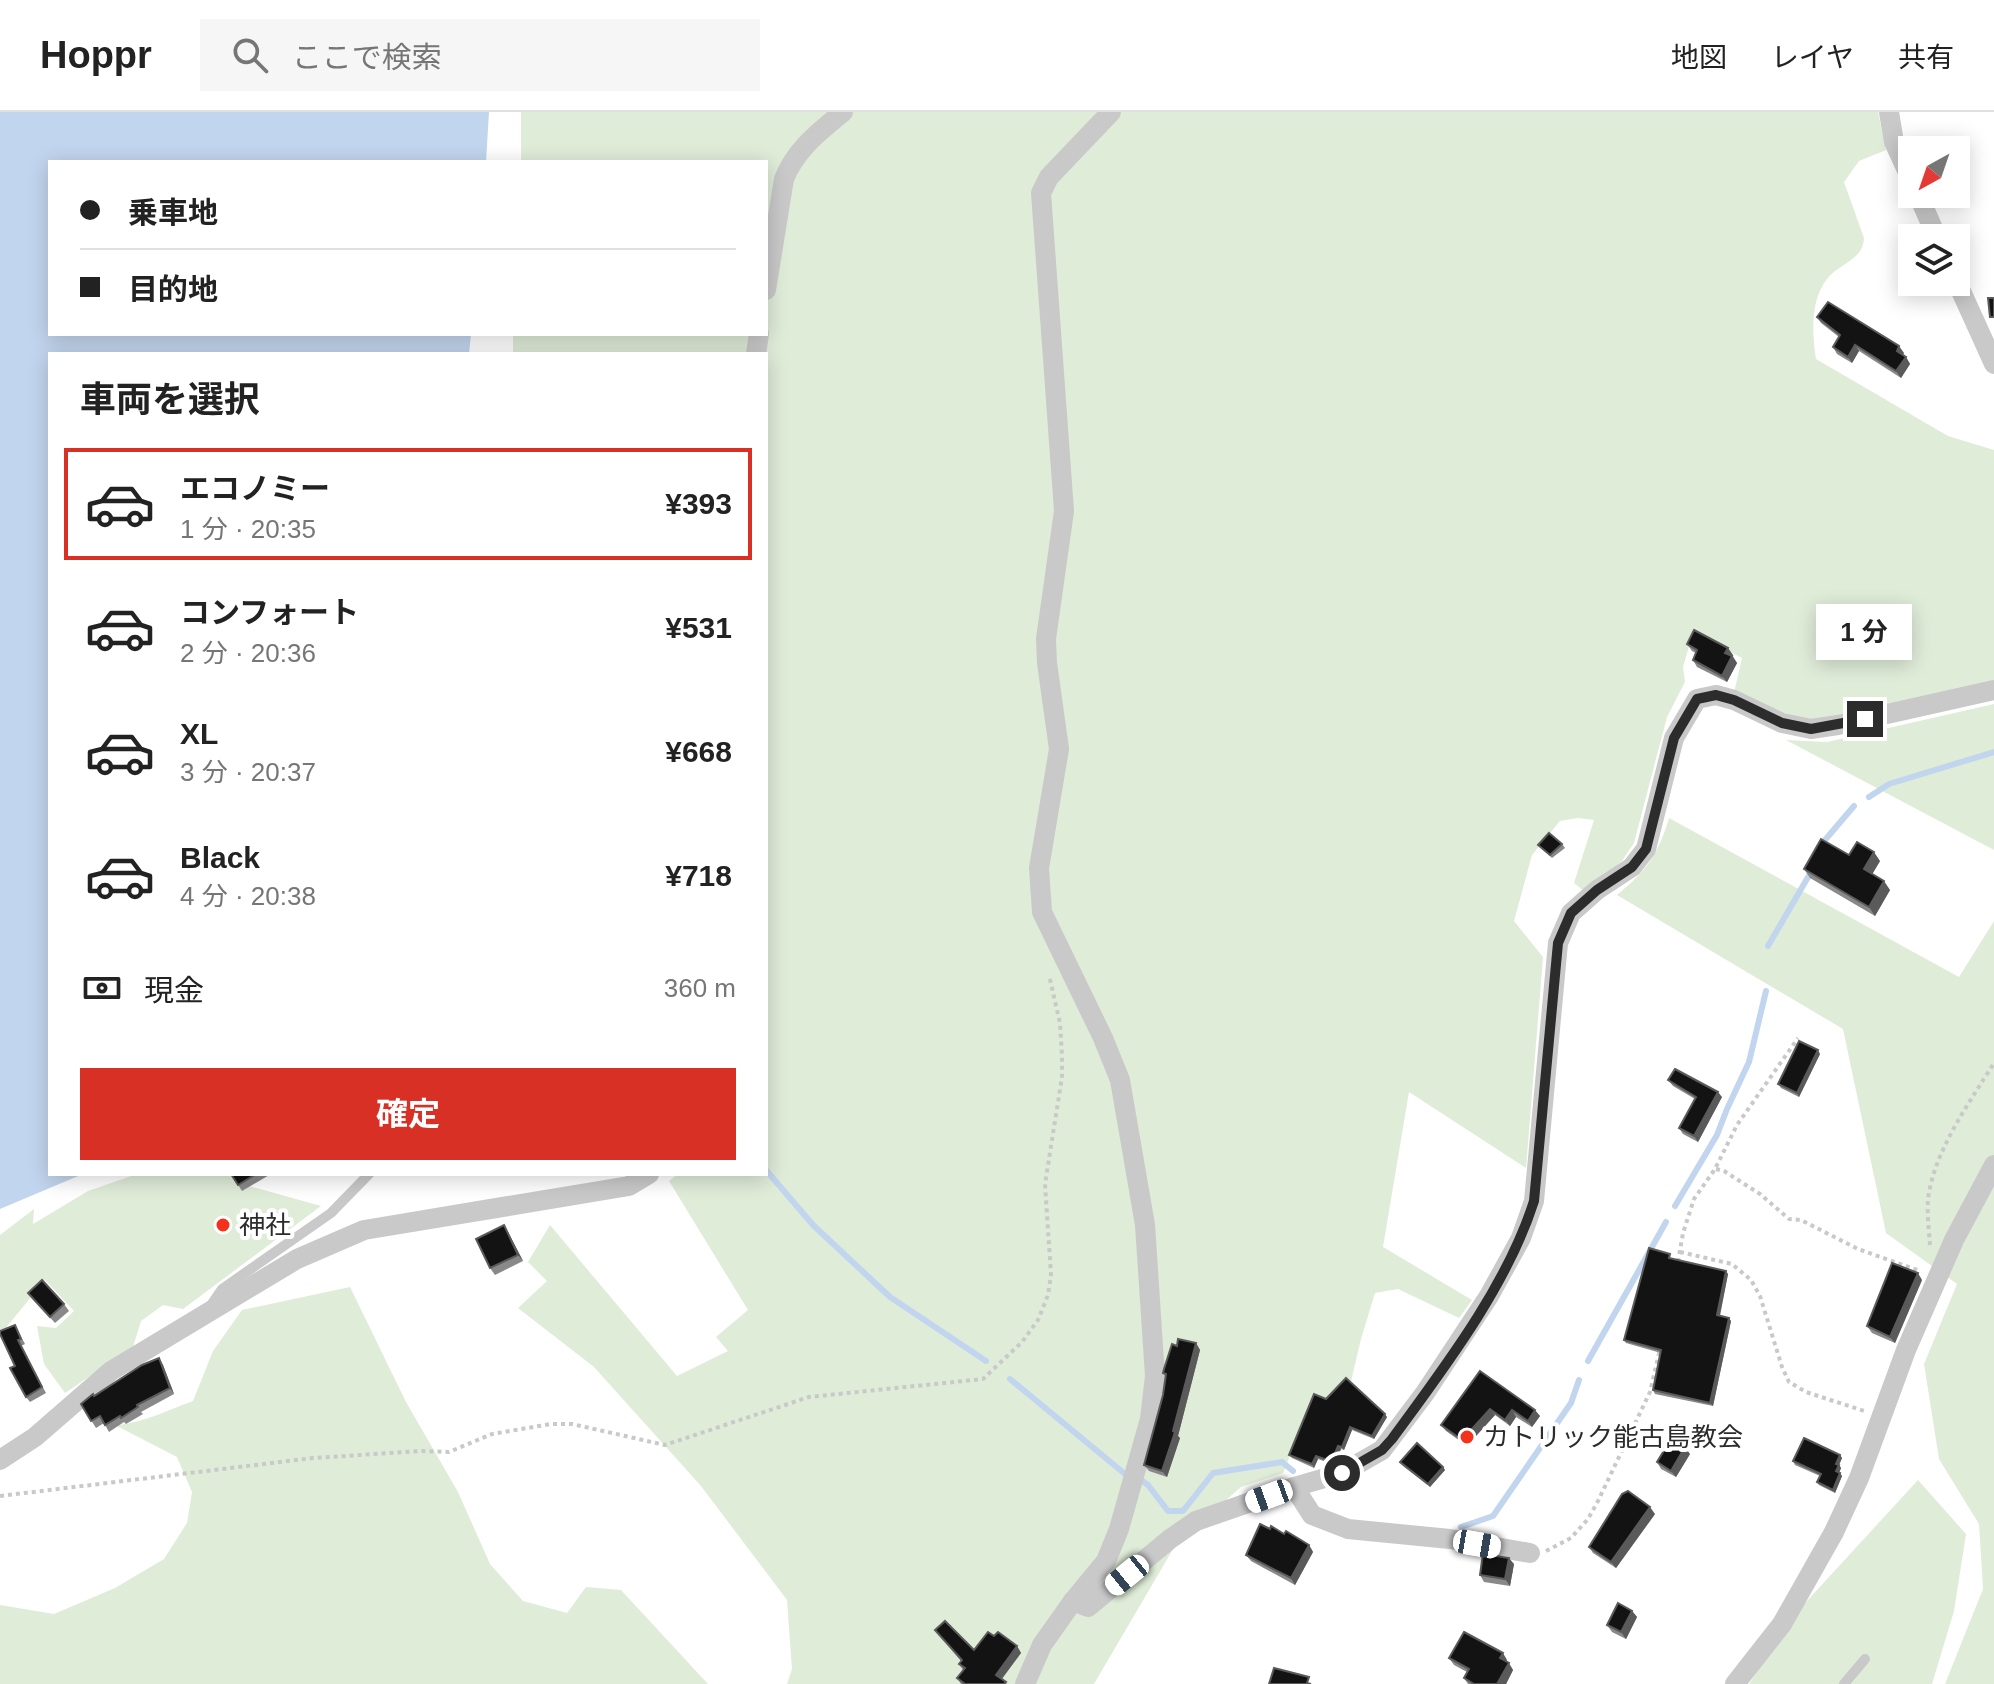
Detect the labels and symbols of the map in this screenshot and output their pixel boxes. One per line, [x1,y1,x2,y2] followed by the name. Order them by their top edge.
[1898,136,1970,208] north arrow
[1817,603,1913,659] callout: 1 分
[1847,701,1883,737] route end
[239,1210,291,1240] place label: 神社
[214,1216,232,1234] marker: 神社
[1483,1422,1743,1452] place label: カトリック能古島教会
[1458,1428,1476,1446] marker: カトリック能古島教会
[1324,1455,1360,1491] route start
[1242,1477,1296,1515] car
[1451,1528,1503,1560] car
[1101,1551,1153,1599] car

